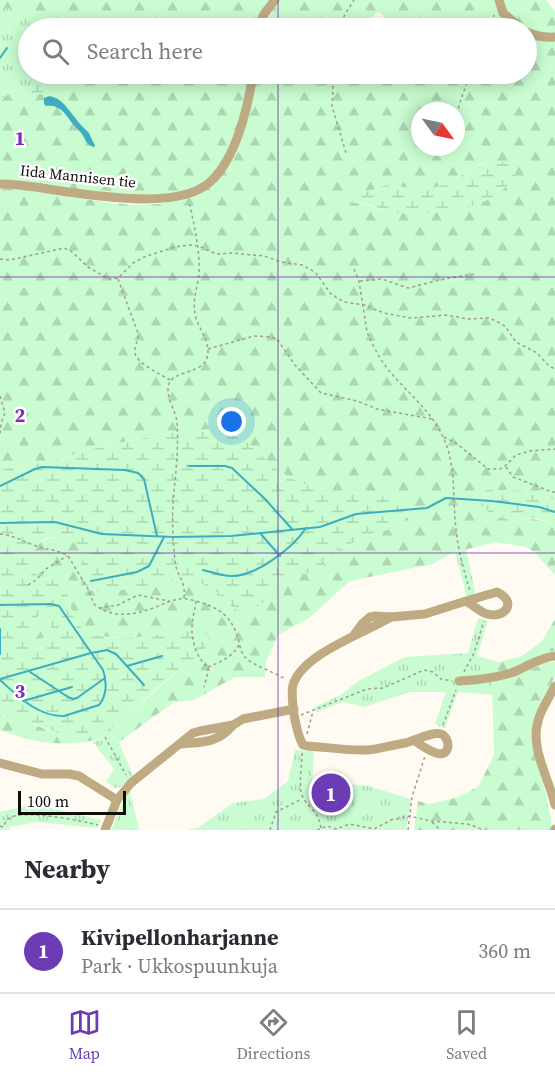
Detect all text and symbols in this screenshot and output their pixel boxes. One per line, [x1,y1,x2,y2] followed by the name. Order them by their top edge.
[18,18,537,84] search box
[39,35,72,68] icon: search
[87,36,203,66] text: Search here
[411,102,465,156] north arrow
[15,124,25,152] text: 1
[19,159,137,193] street label: Iida Mannisen tie
[15,401,26,429] text: 2
[217,407,246,436] your location
[15,677,26,705] text: 3
[312,770,350,816] pin: 1
[18,788,126,816] scale bar
[27,790,69,812] text: 100 m
[24,851,110,887] text: Nearby
[81,922,279,952] text: Kivipellonharjanne
[38,937,49,965] text: 1
[478,937,531,965] text: 360 m
[81,952,278,980] text: Park · Ukkospuunkuja
[68,1006,101,1064] tab: Map
[236,1006,311,1064] tab: Directions
[446,1006,487,1064] tab: Saved

